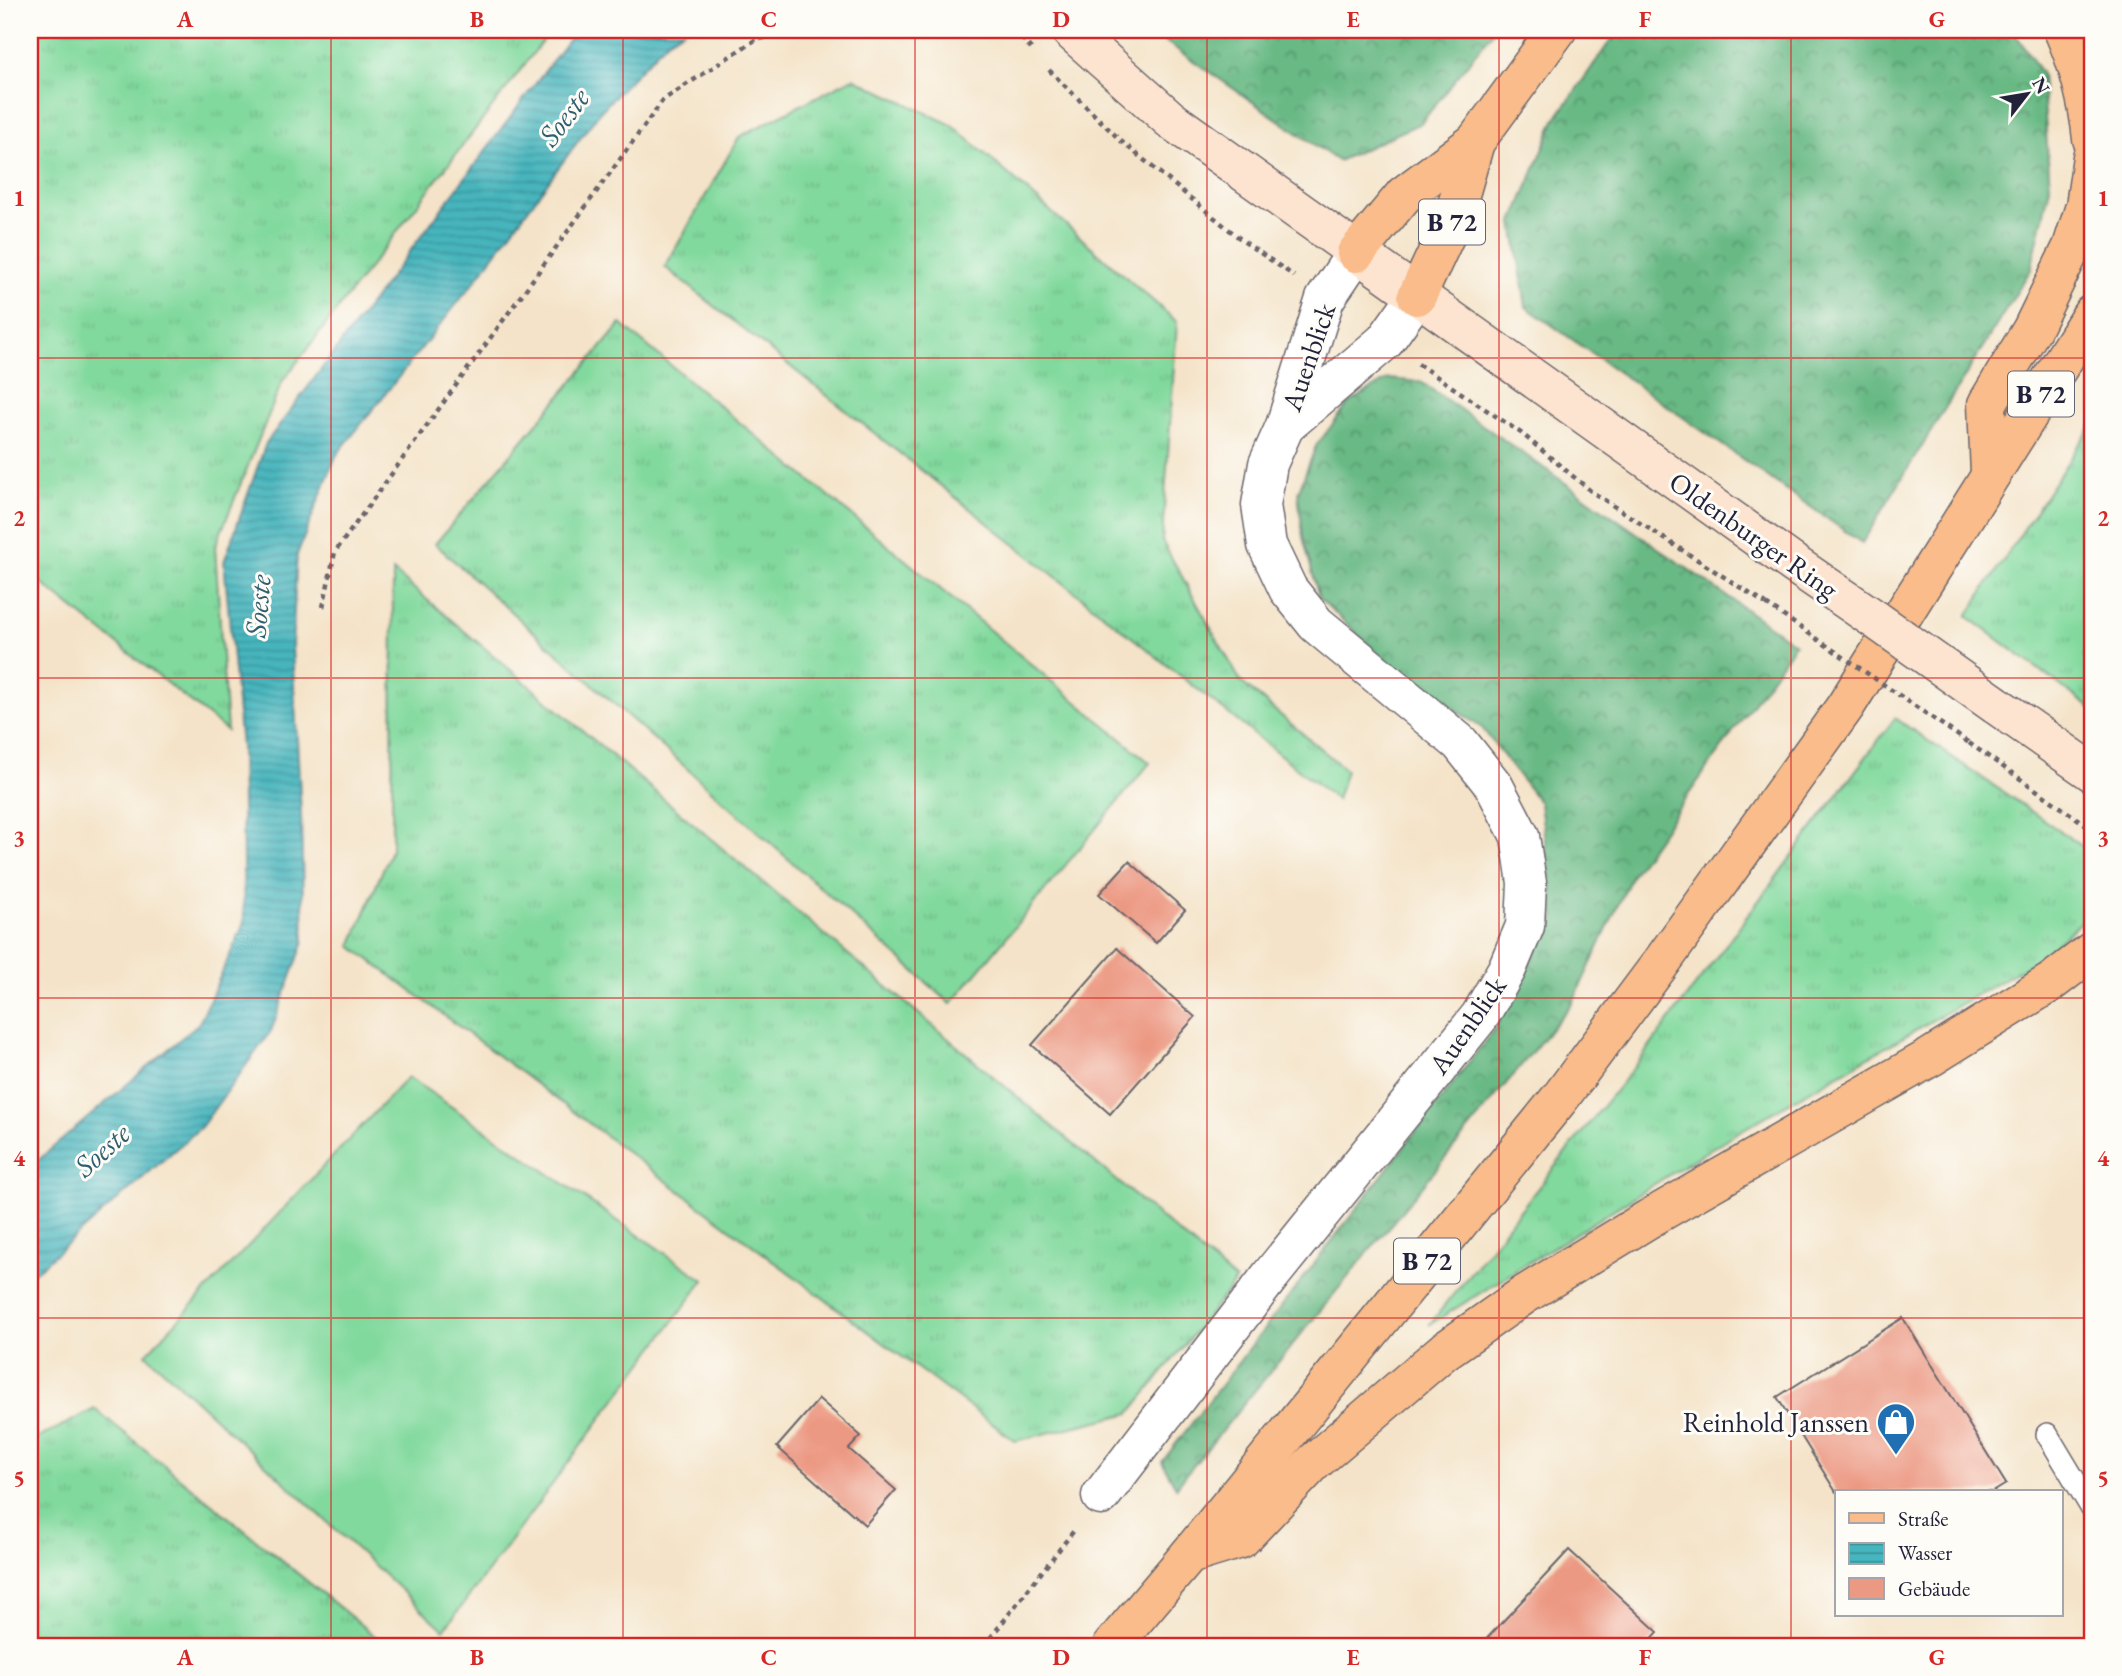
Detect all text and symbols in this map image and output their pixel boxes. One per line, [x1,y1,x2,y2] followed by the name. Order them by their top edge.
[176,4,194,34] text: A
[470,4,484,34] text: B
[761,4,777,34] text: C
[1052,4,1070,34] text: D
[1346,4,1360,34] text: E
[1639,4,1652,34] text: F
[1929,4,1945,34] text: G
[1993,60,2062,130] north arrow
[2026,72,2056,99] text: N
[528,79,599,154] water label: Soeste
[13,183,25,213] text: 1
[2097,183,2109,213] text: 1
[1419,200,1485,244] road number: B 72
[1272,297,1344,417] street label: Auenblick
[2008,372,2074,416] road number: B 72
[1662,463,1846,607] street label: Oldenburger Ring
[13,503,25,533] text: 2
[2097,503,2109,533] text: 2
[235,572,280,640] water label: Soeste
[13,823,25,853] text: 3
[2097,823,2109,853] text: 3
[1420,968,1514,1082] street label: Auenblick
[64,1114,139,1186] water label: Soeste
[13,1143,26,1173] text: 4
[2097,1143,2110,1173] text: 4
[1394,1238,1460,1284] road number: B 72
[1875,1401,1917,1456] shop icon: Reinhold Janssen
[1683,1404,1869,1440] place label: Reinhold Janssen
[13,1463,25,1493] text: 5
[2097,1463,2109,1493] text: 5
[1835,1490,2062,1616] legend
[1898,1505,1949,1532] text: Straße
[1898,1539,1952,1566] text: Wasser
[1898,1575,1970,1602] text: Gebäude
[176,1642,194,1672] text: A
[470,1642,484,1672] text: B
[761,1642,777,1672] text: C
[1052,1642,1070,1672] text: D
[1346,1642,1360,1672] text: E
[1639,1642,1652,1672] text: F
[1929,1642,1945,1672] text: G

